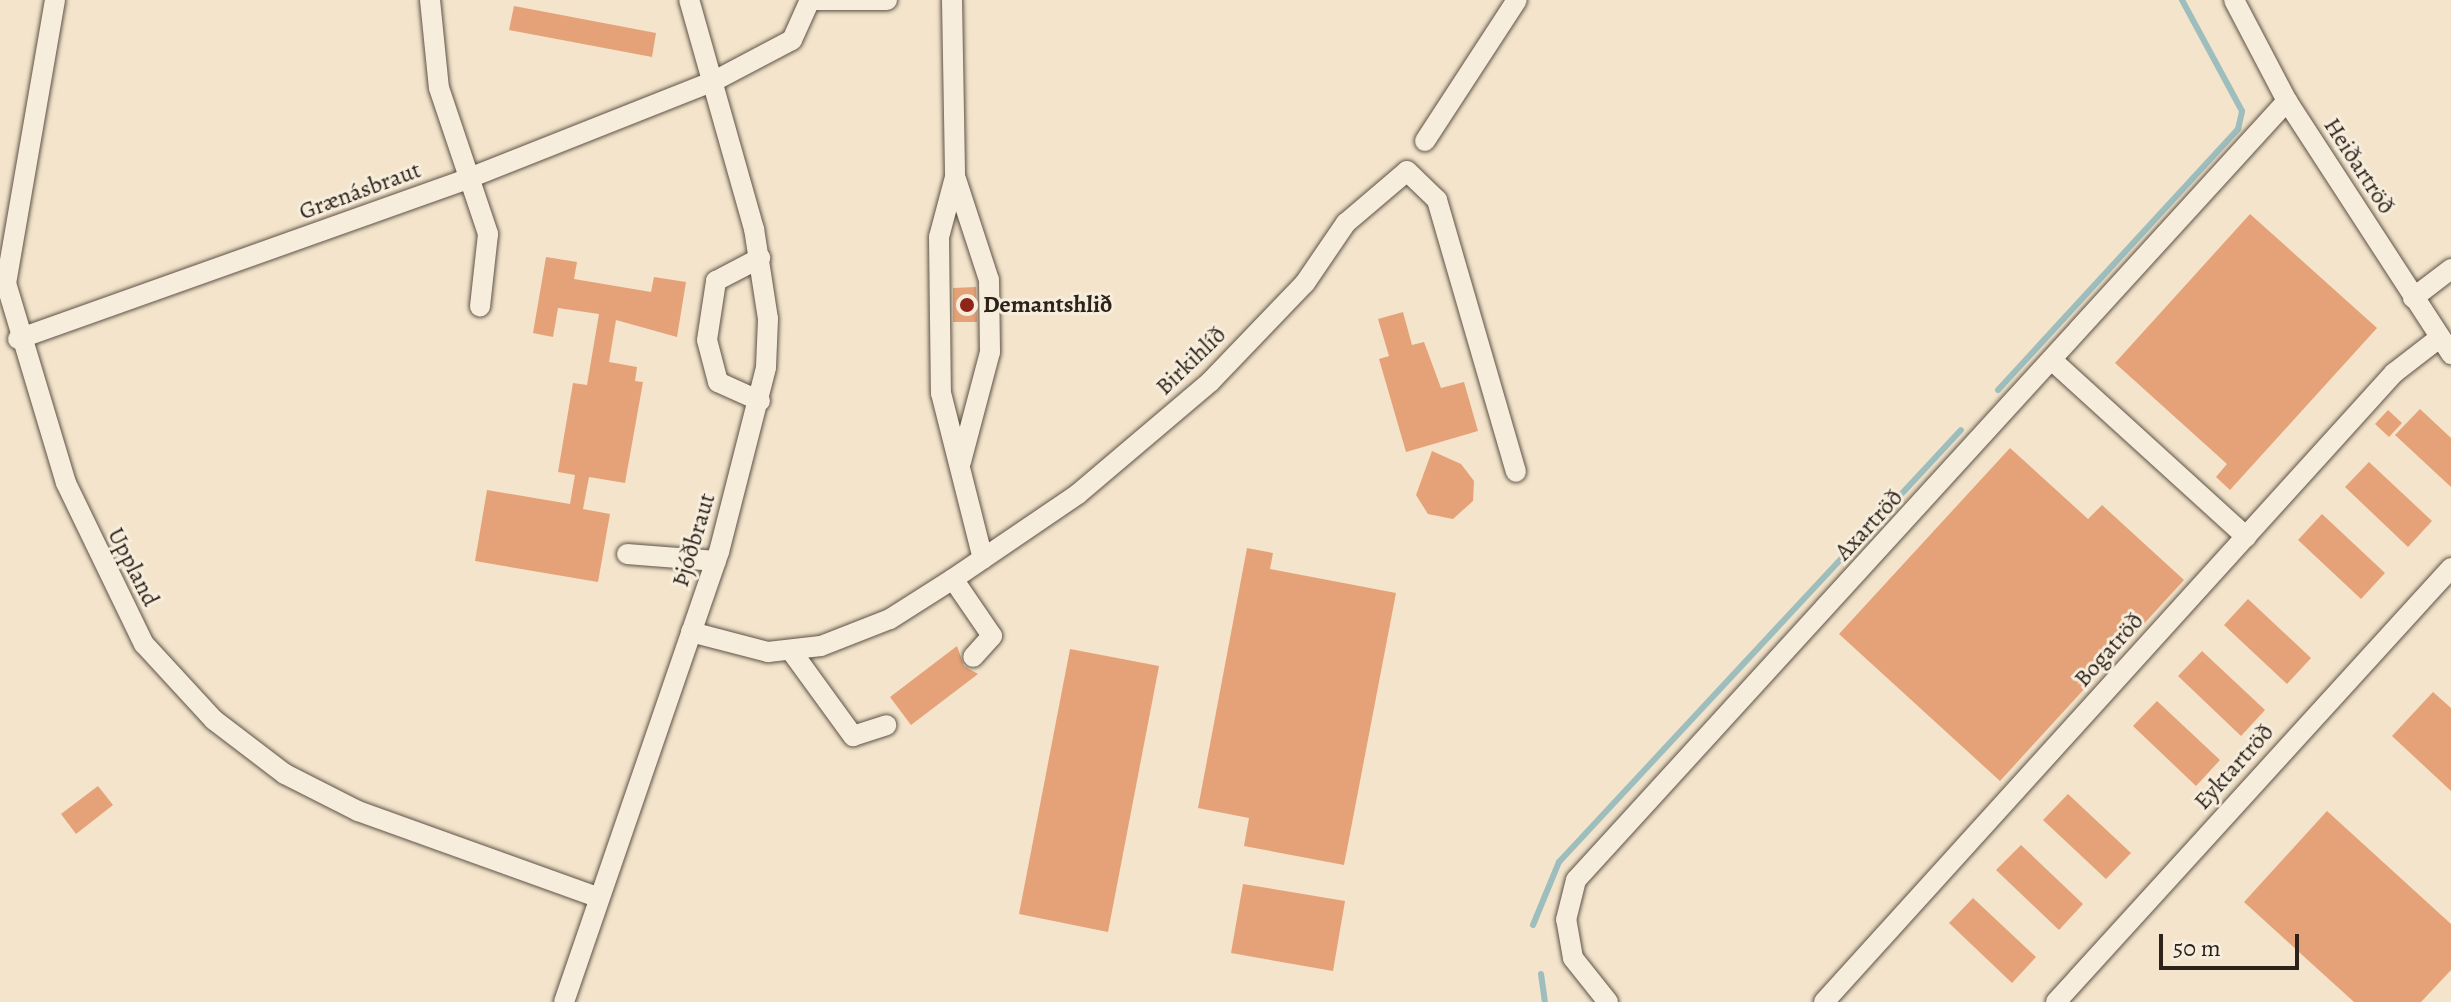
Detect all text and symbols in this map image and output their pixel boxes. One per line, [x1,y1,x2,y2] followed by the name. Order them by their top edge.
[2317,113,2401,219] street label: Heiðartröð
[295,156,425,226] street label: Grænásbraut
[983,291,1112,319] place label: Demantshlið
[958,296,976,314] marker: Demantshlið
[1150,321,1232,401] street label: Birkihlíð
[1829,484,1909,566] street label: Axartröð
[666,490,722,590] street label: Þjóðbraut
[101,523,165,611] street label: Uppland
[2068,607,2150,693] street label: Bogatröð
[2188,718,2280,816] street label: Eyktartröð
[2163,918,2303,968] scale bar
[2173,932,2221,964] text: 50 m

